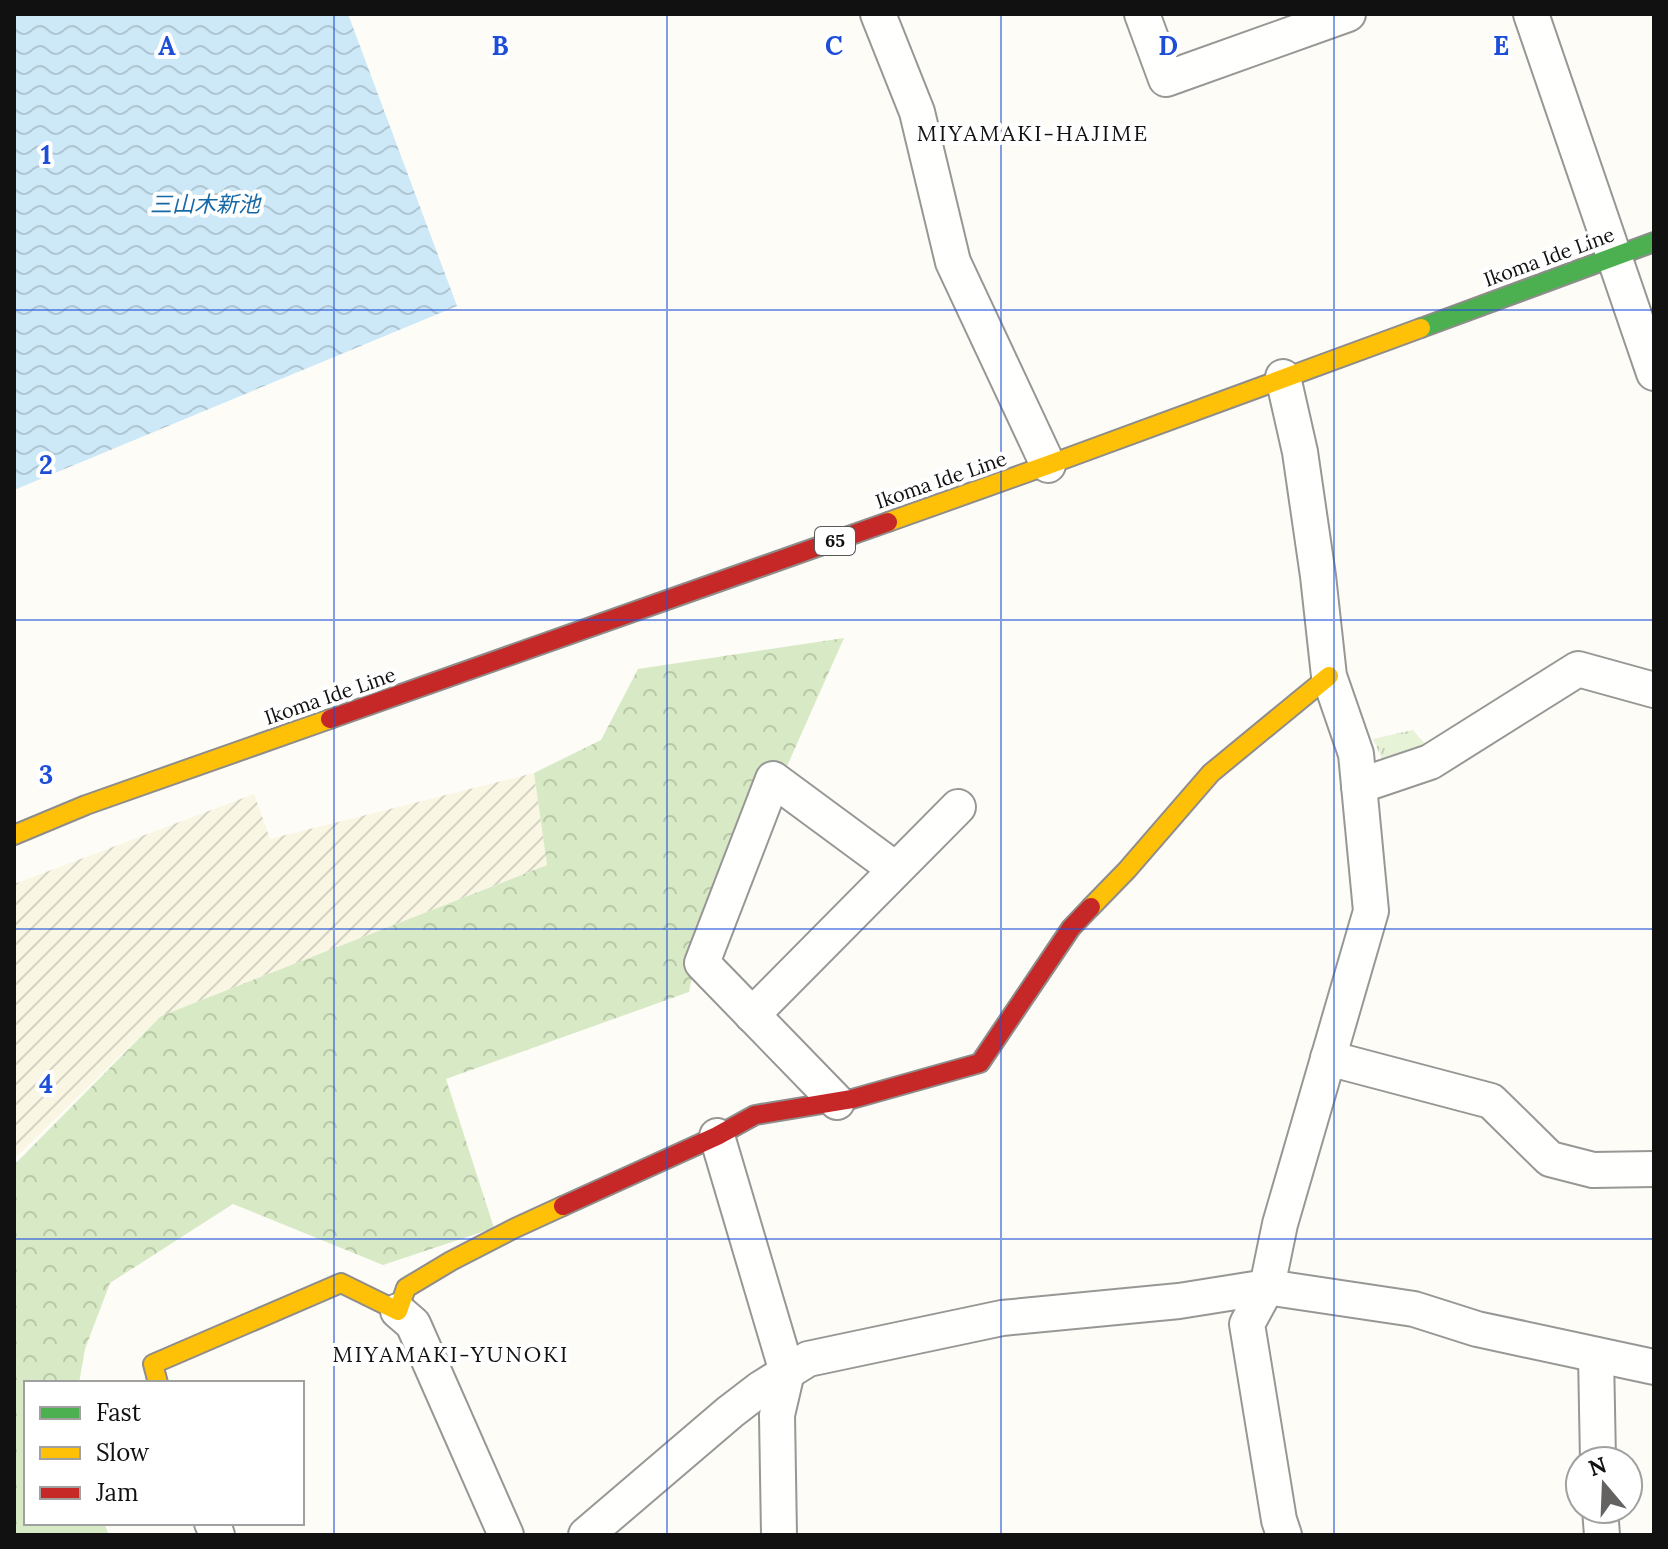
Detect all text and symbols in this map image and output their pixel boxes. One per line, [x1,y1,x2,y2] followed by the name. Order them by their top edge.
[158,29,176,62] text: A
[491,29,509,62] text: B
[825,29,843,62] text: C
[1158,29,1178,62] text: D
[1493,29,1509,62] text: E
[917,119,1149,147] district label: MIYAMAKI-HAJIME
[41,138,51,171] text: 1
[150,190,262,218] water label: 三山木新池
[1480,221,1618,292] street label: Ikoma Ide Line
[872,445,1010,514] street label: Ikoma Ide Line
[39,448,53,481] text: 2
[815,527,855,555] road number: 65
[261,661,399,730] street label: Ikoma Ide Line
[39,758,53,791] text: 3
[39,1067,53,1100] text: 4
[333,1340,569,1368] district label: MIYAMAKI-YUNOKI
[24,1381,304,1525] legend
[96,1397,142,1428] text: Fast
[96,1437,150,1468] text: Slow
[1564,1445,1644,1525] north arrow
[1585,1450,1610,1482] text: N
[95,1477,138,1508] text: Jam

